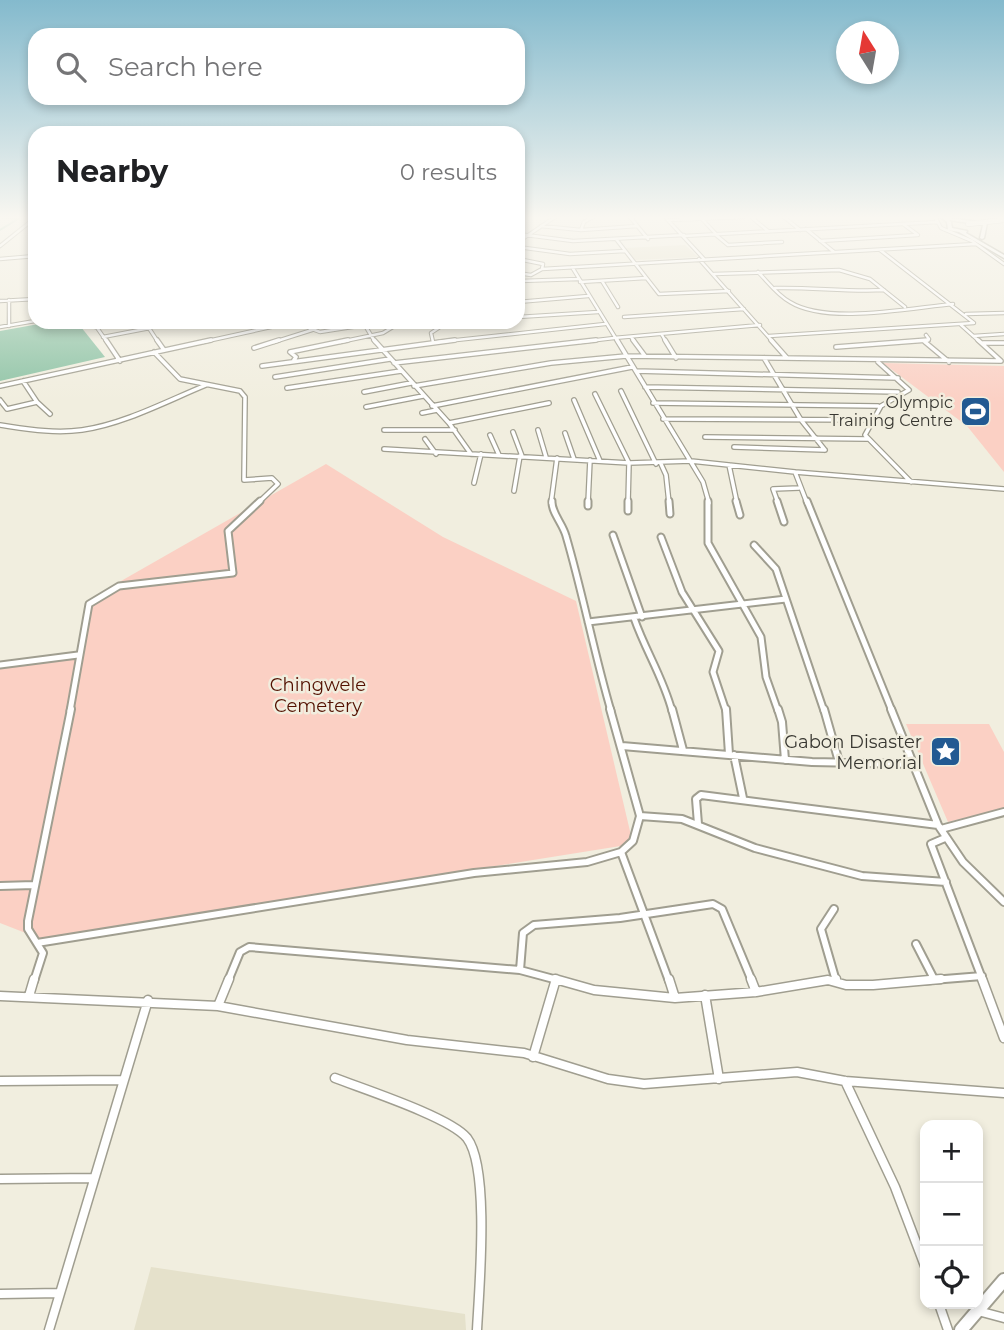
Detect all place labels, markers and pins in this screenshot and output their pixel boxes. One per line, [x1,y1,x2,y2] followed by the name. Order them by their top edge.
[830,393,953,430] place label: Olympic Training Centre
[959,394,993,428] sports icon: Olympic Training Centre
[784,731,922,774] place label: Gabon Disaster Memorial
[928,735,962,769] place icon: Gabon Disaster Memorial

